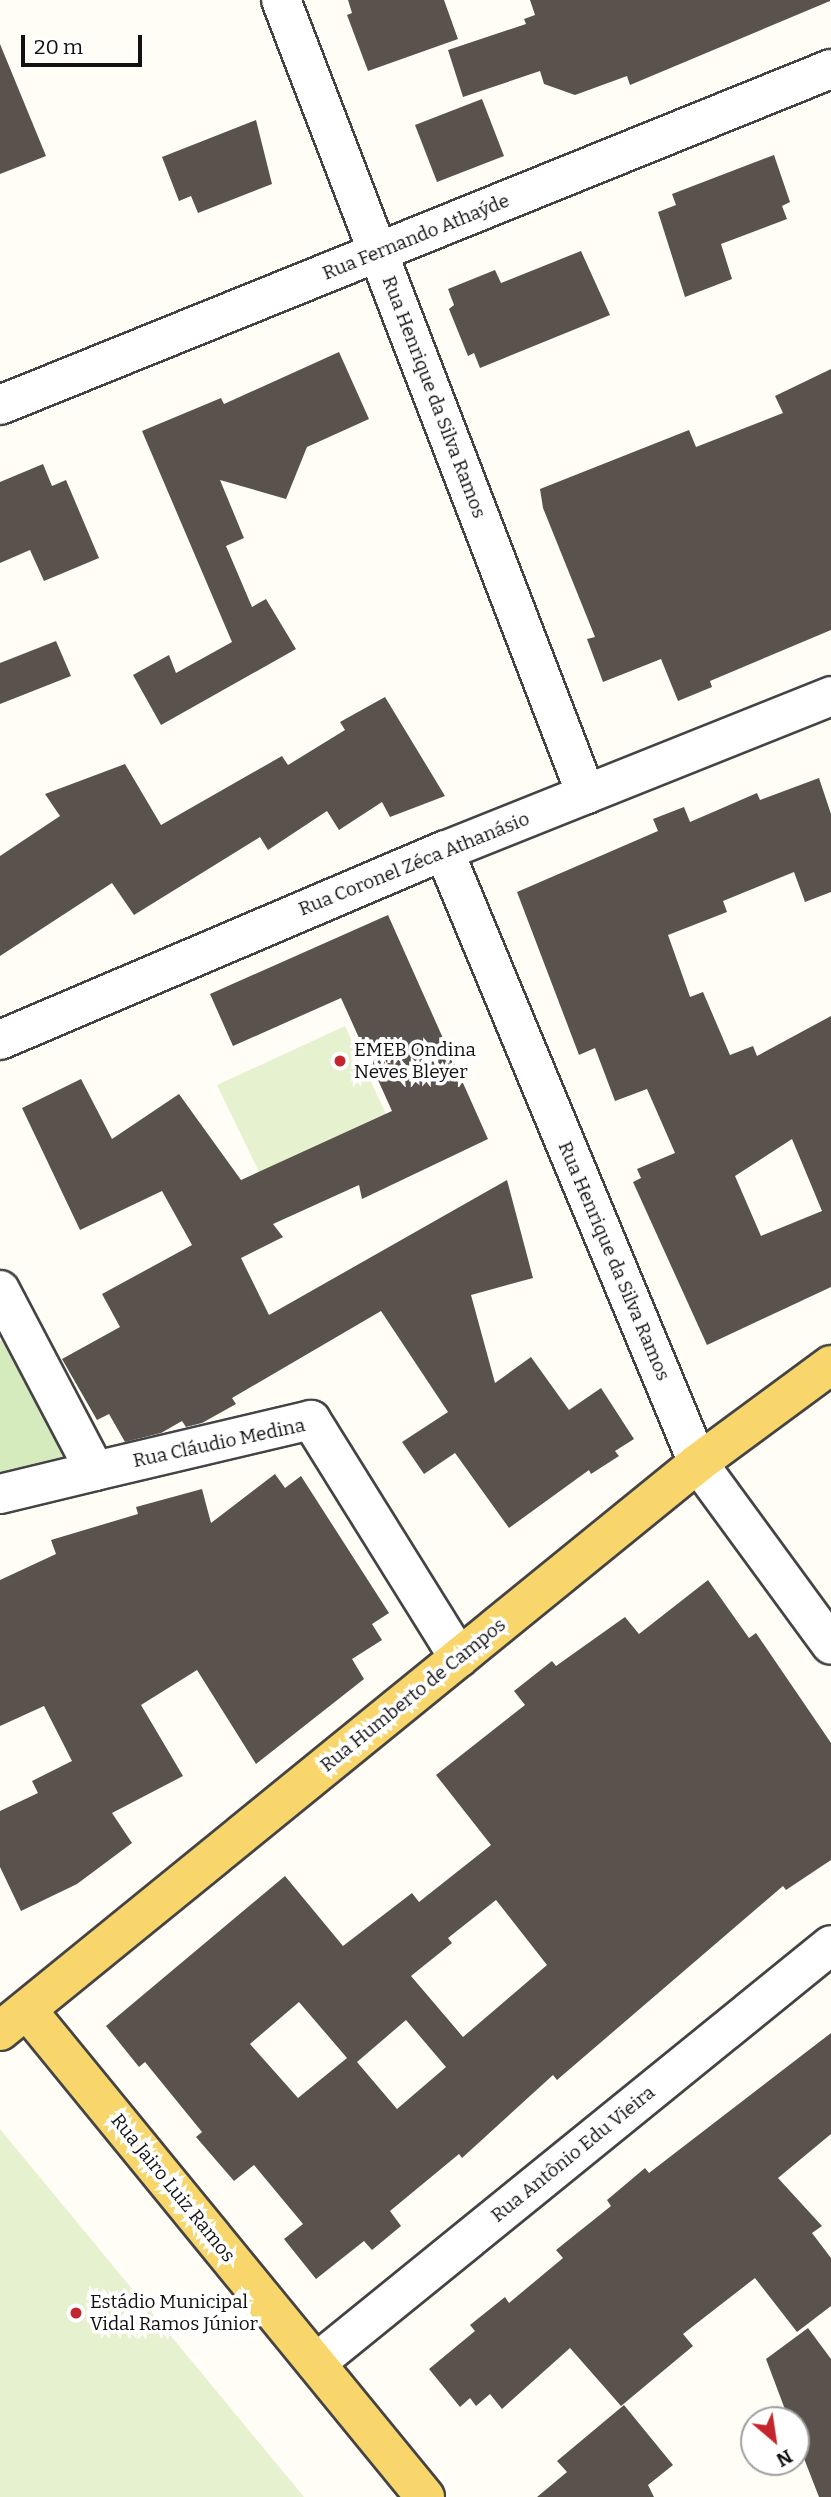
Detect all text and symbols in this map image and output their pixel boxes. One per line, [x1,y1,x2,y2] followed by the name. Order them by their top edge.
[24,21,145,65] scale bar
[34,34,83,60] text: 20 m
[319,189,513,285] street label: Rua Fernando Athaýde
[377,273,491,521] street label: Rua Henrique da Silva Ramos
[295,807,533,921] street label: Rua Coronel Zéca Athanásio
[354,1039,476,1083] place label: EMEB Ondina Neves Bleyer
[332,1053,348,1069] marker: EMEB Ondina Neves Bleyer
[553,1138,675,1384] street label: Rua Henrique da Silva Ramos
[131,1414,307,1472] street label: Rua Cláudio Medina
[316,1613,510,1777] street label: Rua Humberto de Campos
[487,2081,659,2227] street label: Rua Antônio Edu Vieira
[106,2109,240,2267] street label: Rua Jairo Luiz Ramos
[90,2291,258,2335] place label: Estádio Municipal Vidal Ramos Júnior
[68,2305,84,2321] marker: Estádio Municipal Vidal Ramos Júnior
[740,2406,810,2476] north arrow
[772,2444,796,2472] text: N

